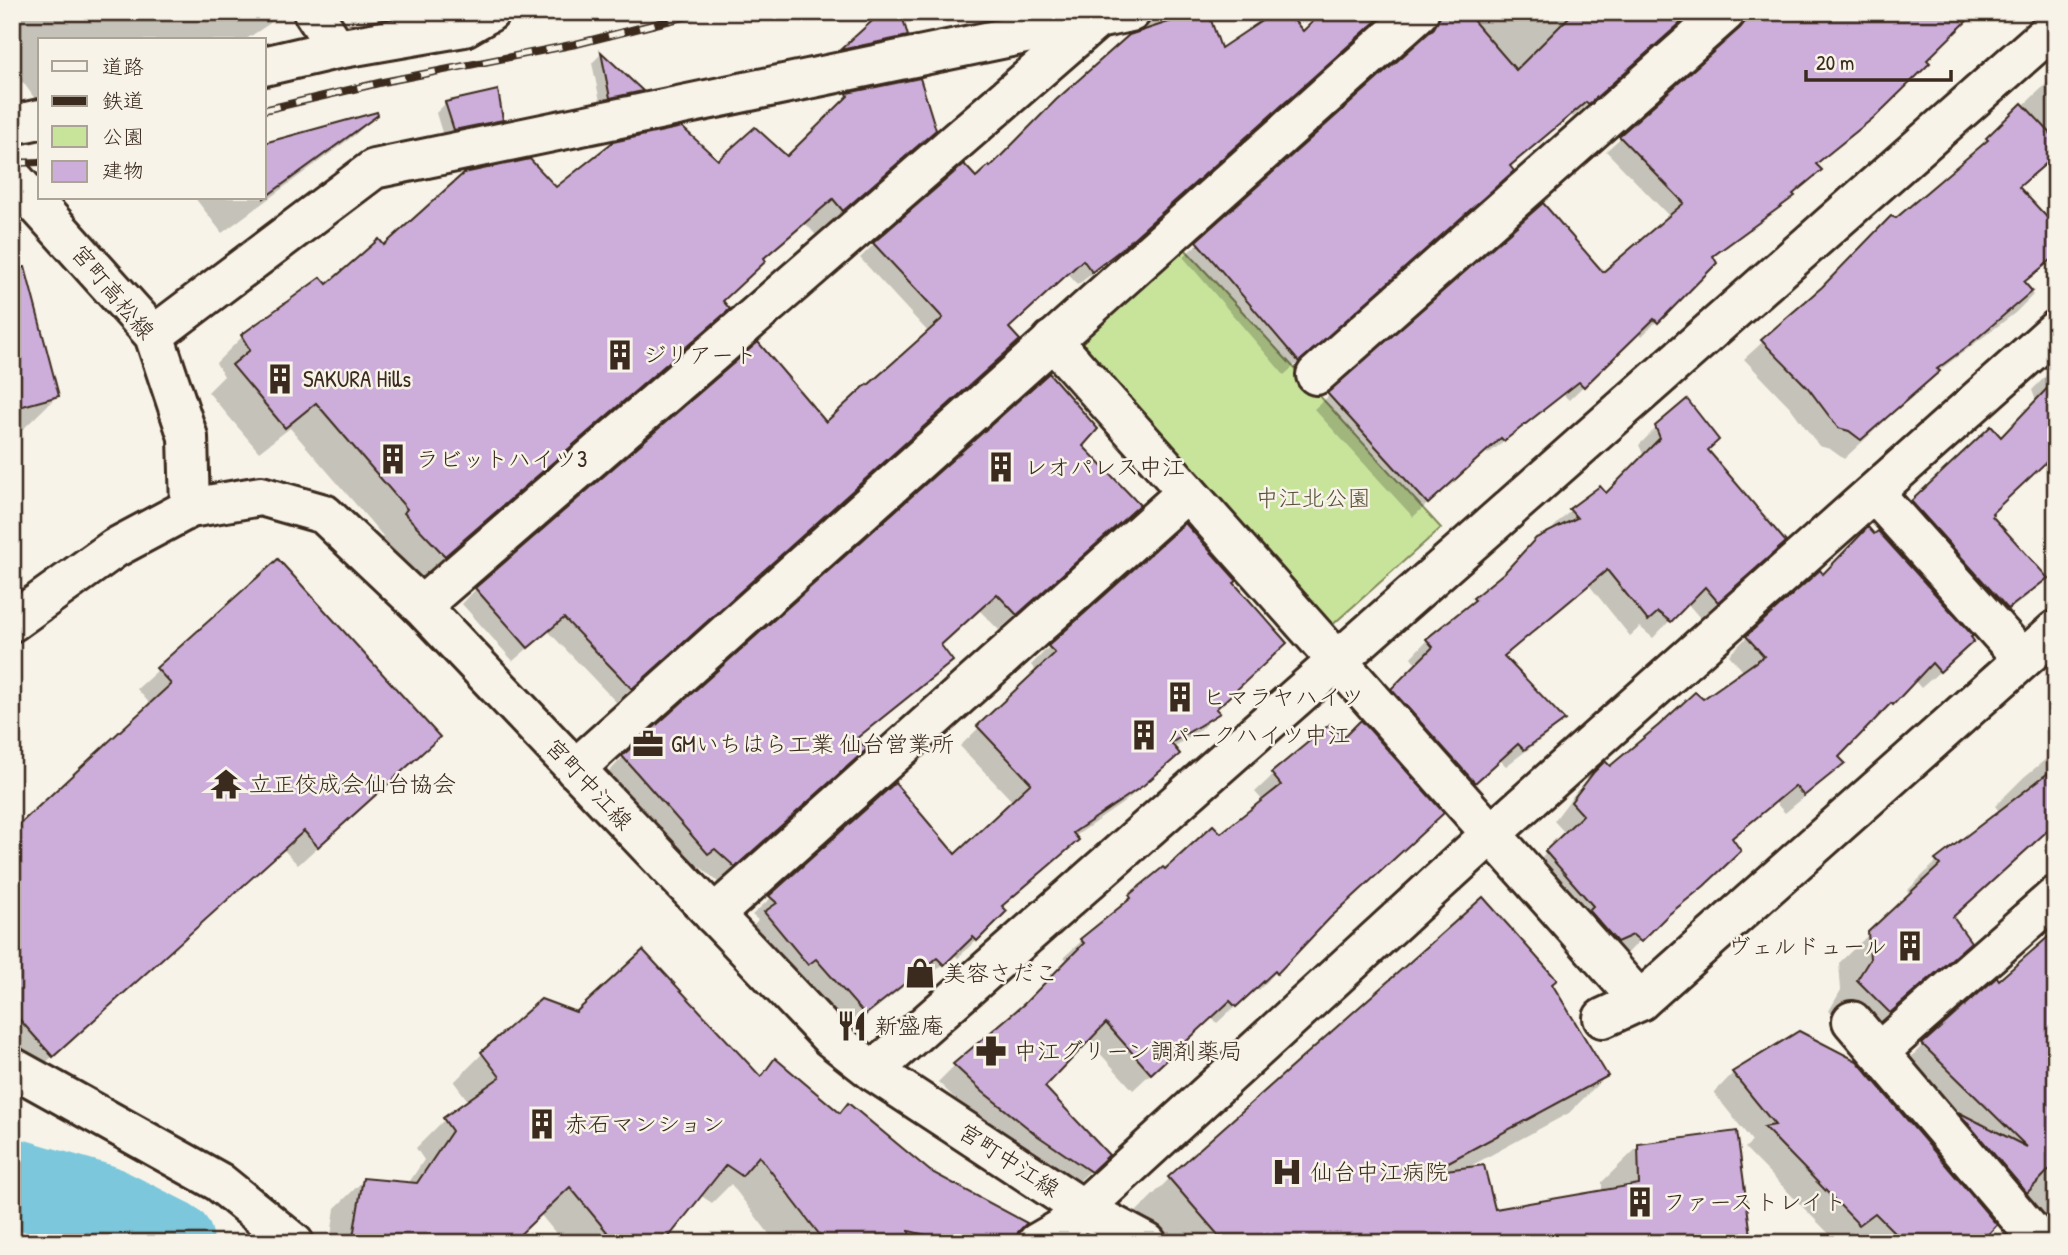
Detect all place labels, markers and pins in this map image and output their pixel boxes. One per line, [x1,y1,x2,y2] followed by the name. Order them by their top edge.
[603,338,637,372] building icon: ジリアート
[643,339,757,370] place label: ジリアート
[263,362,297,396] building icon: SAKURA Hills
[303,363,411,394] place label: SAKURA Hills
[376,442,410,476] building icon: ラビットハイツ3
[416,443,587,474] place label: ラビットハイツ3
[984,450,1018,484] building icon: レオパレス中江
[1024,451,1185,482] place label: レオパレス中江
[1163,680,1197,714] building icon: ヒマラヤハイツ
[1203,681,1364,712] place label: ヒマラヤハイツ
[1127,718,1161,752] building icon: パークハイツ中江
[1167,719,1351,750] place label: パークハイツ中江
[631,727,665,761] office icon: GMいちはら工業 仙台営業所
[671,728,954,759] place label: GMいちはら工業 仙台営業所
[209,767,243,801] temple icon: 立正佼成会仙台協会
[249,768,456,799] place label: 立正佼成会仙台協会
[1893,929,1927,963] building icon: ヴェルドュール
[1727,930,1887,961] place label: ヴェルドュール
[903,956,937,990] shop icon: 美容さだこ
[943,957,1058,988] place label: 美容さだこ
[835,1009,869,1043] restaurant icon: 新盛庵
[875,1010,944,1041] place label: 新盛庵
[974,1034,1008,1068] pharmacy icon: 中江グリーン調剤薬局
[1014,1035,1243,1066] place label: 中江グリーン調剤薬局
[525,1107,559,1141] building icon: 赤石マンション
[565,1108,725,1139] place label: 赤石マンション
[1270,1155,1304,1189] hospital icon: 仙台中江病院
[1310,1156,1448,1187] place label: 仙台中江病院
[1623,1185,1657,1219] building icon: ファーストレイト
[1663,1186,1847,1217] place label: ファーストレイト

